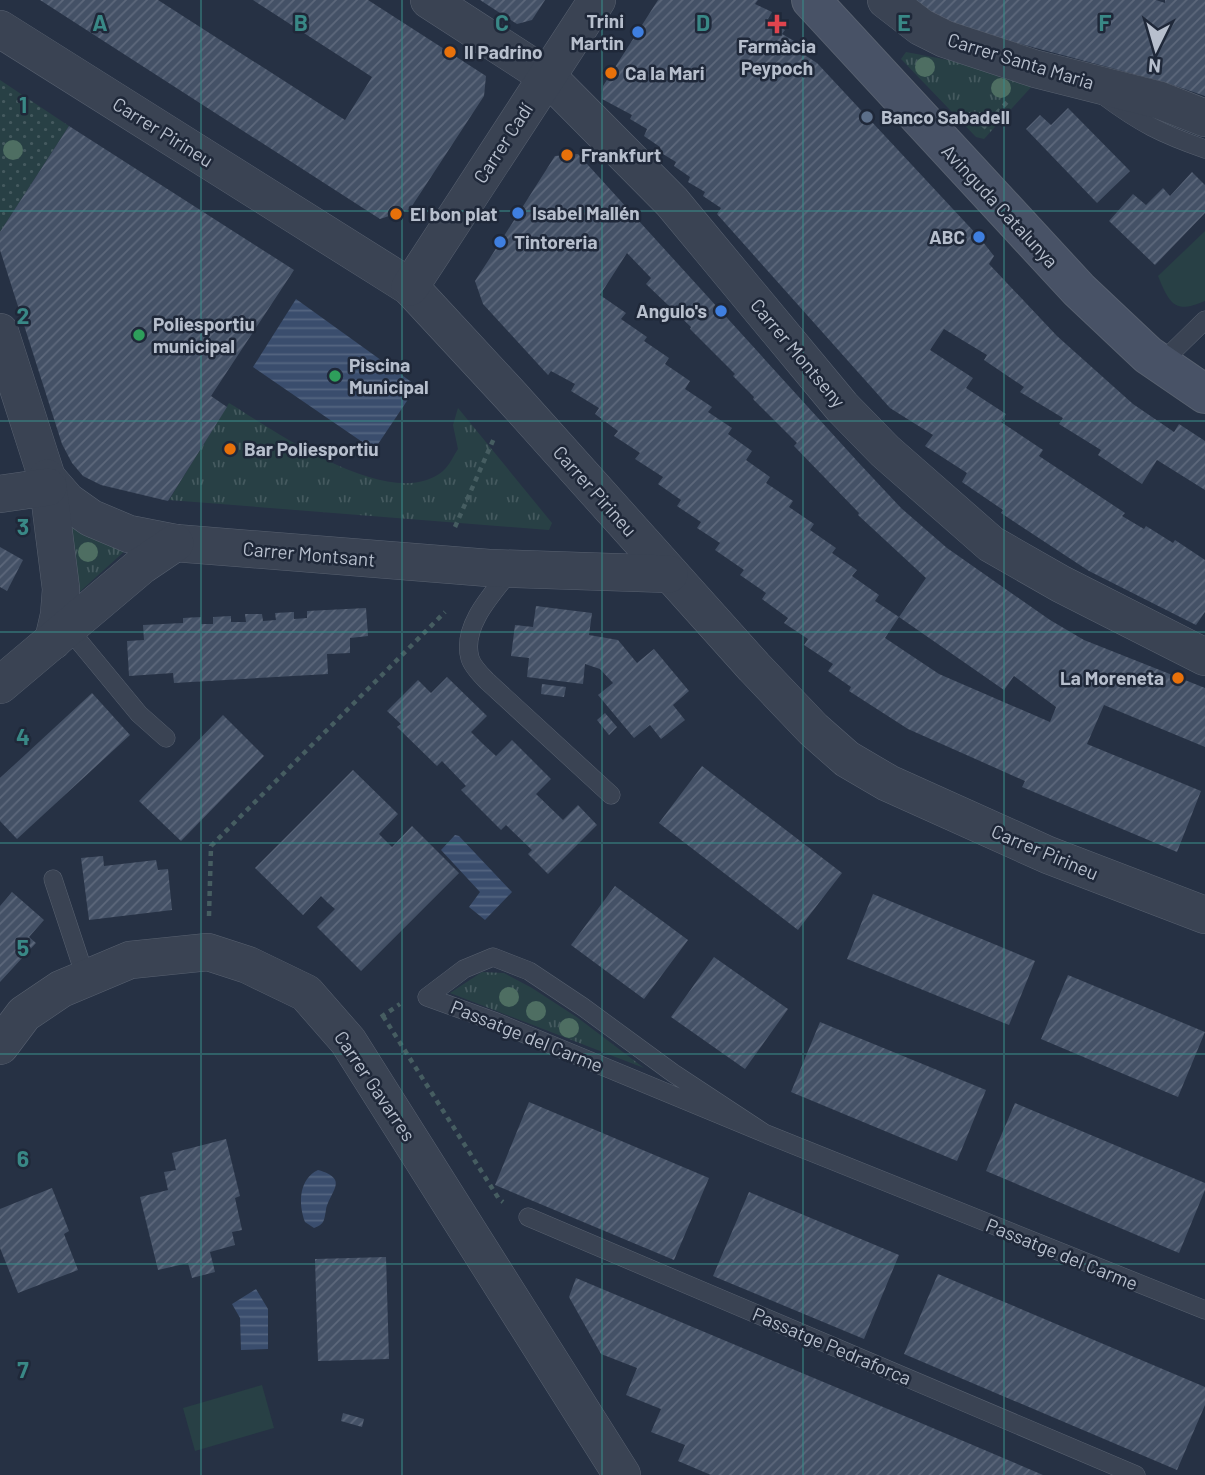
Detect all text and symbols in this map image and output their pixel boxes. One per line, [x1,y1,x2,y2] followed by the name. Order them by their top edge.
[92,8,108,36] text: A
[294,8,308,36] text: B
[495,8,509,36] text: C
[696,8,710,36] text: D
[897,8,911,36] text: E
[1099,8,1112,36] text: F
[571,9,624,54] place label: Trini Martin
[1121,14,1191,84] north arrow
[769,16,785,32] marker: Farmàcia Peypoch
[630,24,646,40] marker: Trini Martin
[945,27,1097,94] street label: Carrer Santa Maria
[738,34,816,79] place label: Farmàcia Peypoch
[464,40,542,63] place label: Il Padrino
[442,44,458,60] marker: Il Padrino
[1147,54,1162,78] text: N
[625,61,705,84] place label: Ca la Mari
[603,65,619,81] marker: Ca la Mari
[19,90,27,118] text: 1
[109,92,218,172] street label: Carrer Pirineu
[468,98,537,187] street label: Carrer Cadí
[881,105,1010,128] place label: Banco Sabadell
[859,109,875,125] marker: Banco Sabadell
[937,139,1063,272] street label: Avinguda Catalunya
[581,143,661,166] place label: Frankfurt
[559,147,575,163] marker: Frankfurt
[532,201,640,224] place label: Isabel Mallén
[410,202,497,225] place label: El bon plat
[510,205,526,221] marker: Isabel Mallén
[388,206,404,222] marker: El bon plat
[929,225,965,248] place label: ABC
[971,229,987,245] marker: ABC
[514,230,597,253] place label: Tintoreria
[492,234,508,250] marker: Tintoreria
[746,294,851,412] street label: Carrer Montseny
[636,299,707,322] place label: Angulo's
[17,301,29,329] text: 2
[713,303,729,319] marker: Angulo's
[153,312,255,357] place label: Poliesportiu municipal
[131,327,147,343] marker: Poliesportiu municipal
[349,353,429,398] place label: Piscina Municipal
[327,368,343,384] marker: Piscina Municipal
[244,437,379,460] place label: Bar Poliesportiu
[222,441,238,457] marker: Bar Poliesportiu
[549,441,642,541] street label: Carrer Pirineu
[17,512,29,540] text: 3
[242,536,376,571] street label: Carrer Montsant
[1060,666,1164,689] place label: La Moreneta
[1170,670,1186,686] marker: La Moreneta
[16,722,30,750] text: 4
[988,819,1102,884] street label: Carrer Pirineu
[17,933,29,961] text: 5
[448,995,607,1077] street label: Passatge del Carme
[330,1026,421,1145] street label: Carrer Gavarres
[17,1144,29,1172] text: 6
[983,1213,1142,1295] street label: Passatge del Carme
[749,1302,915,1389] street label: Passatge Pedraforca
[17,1355,29,1383] text: 7

